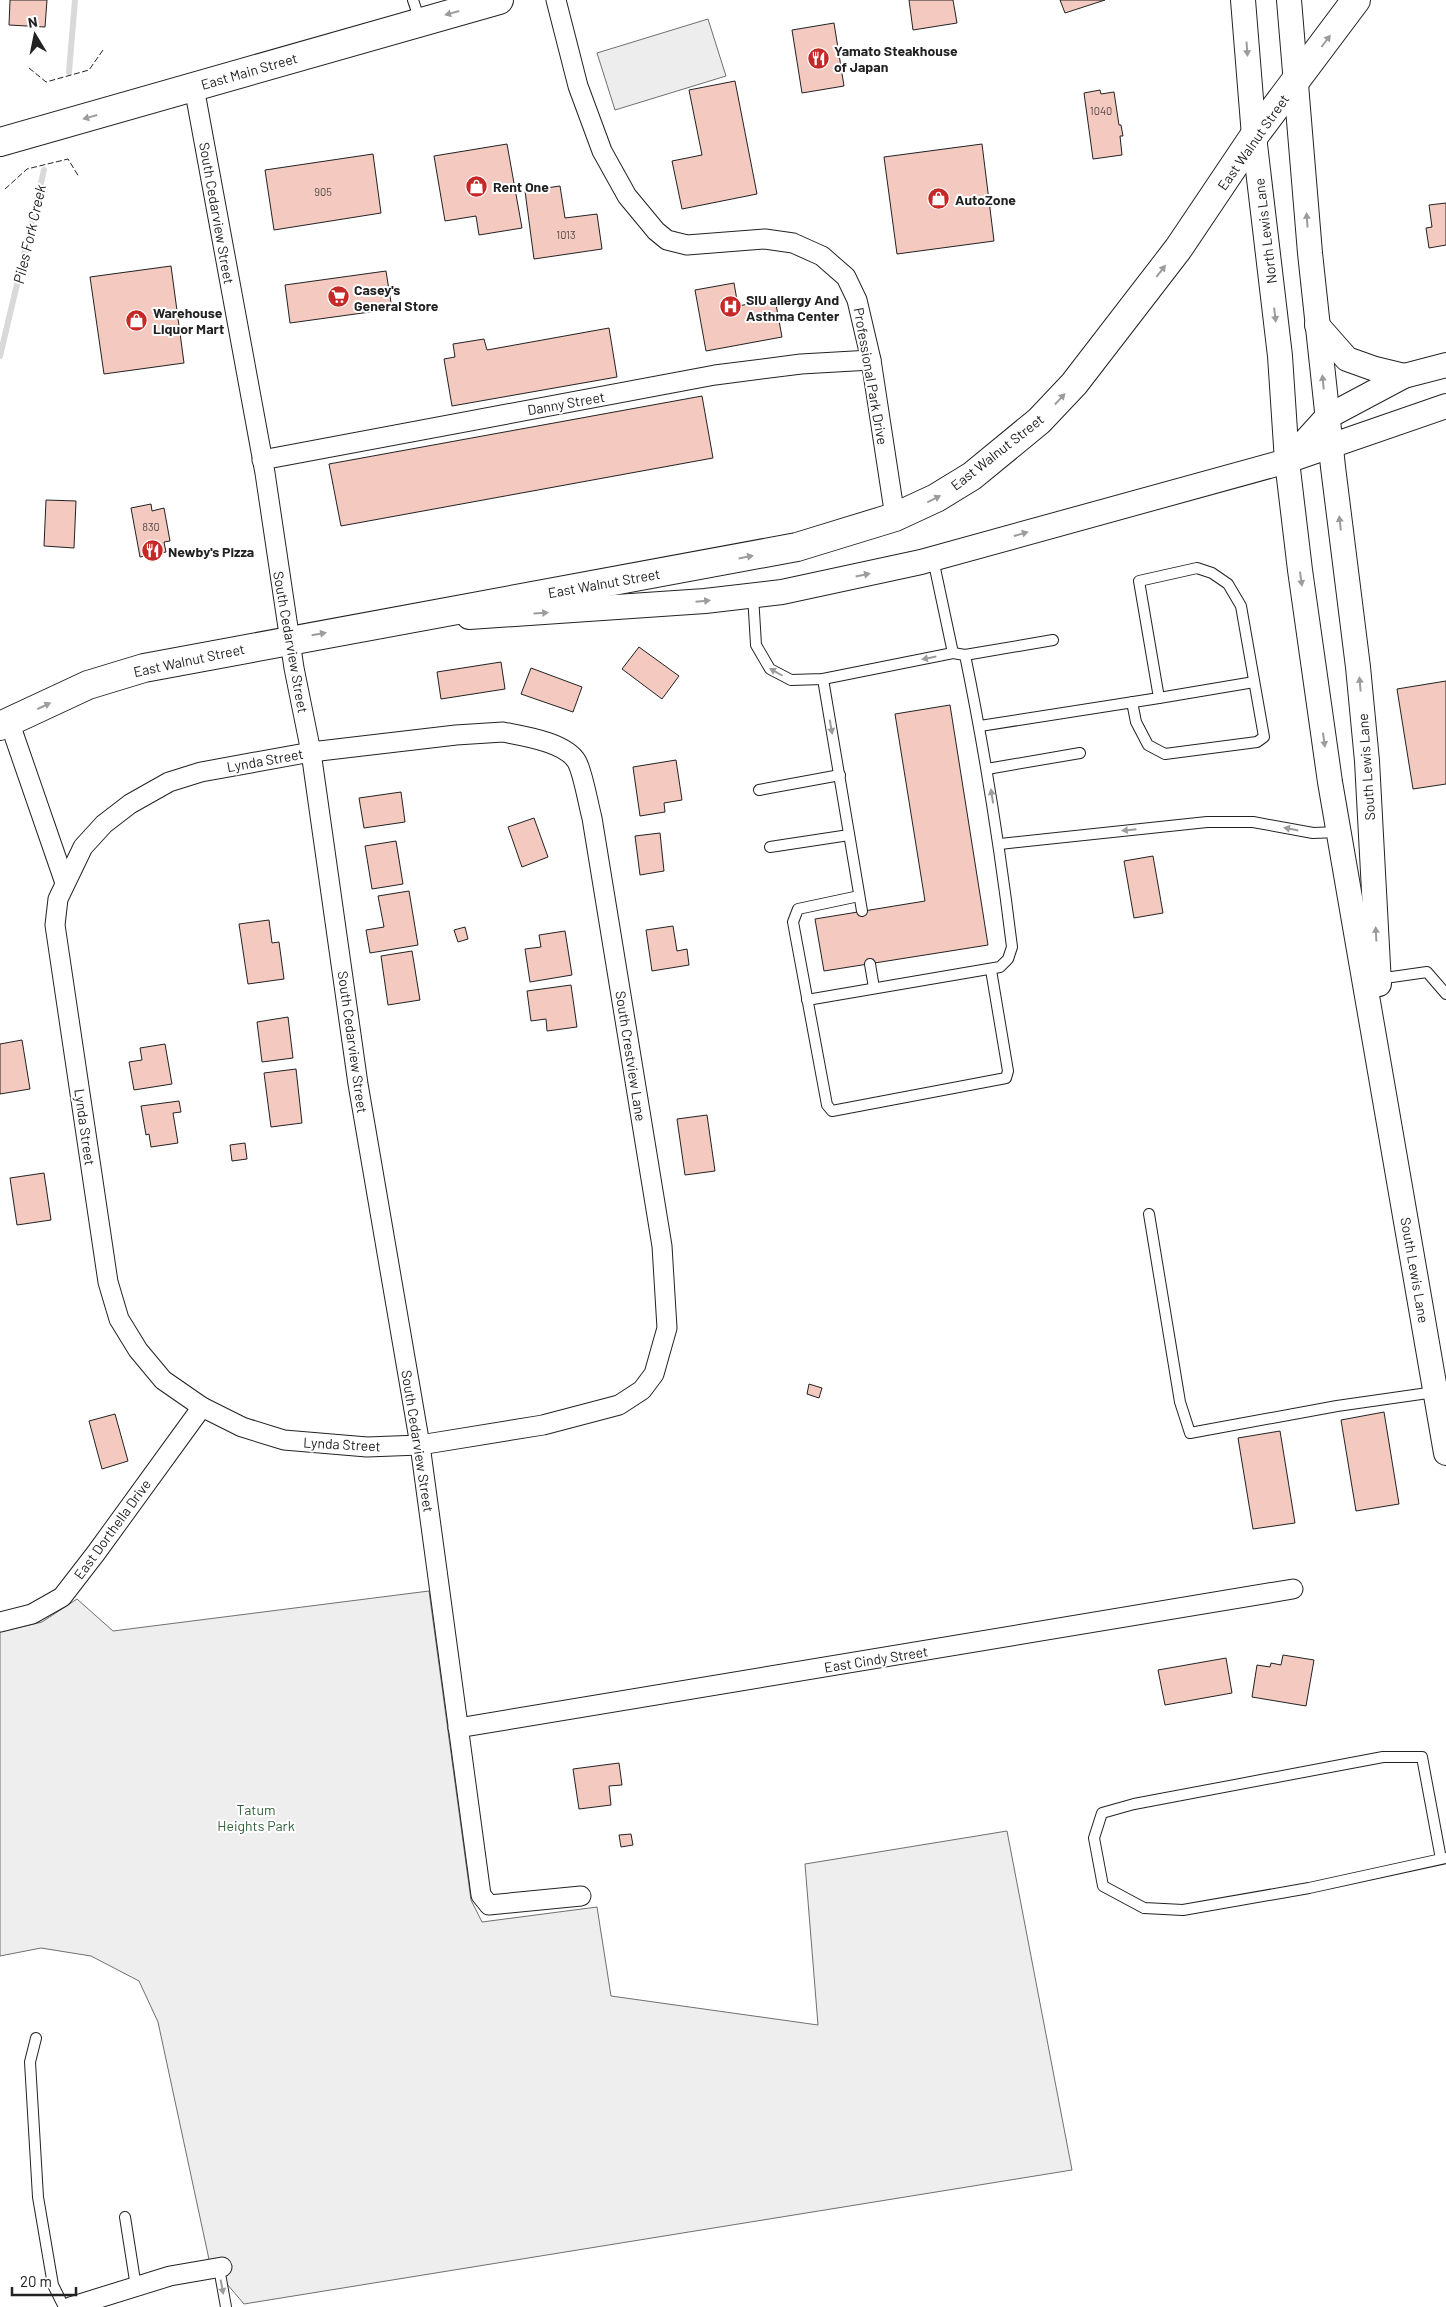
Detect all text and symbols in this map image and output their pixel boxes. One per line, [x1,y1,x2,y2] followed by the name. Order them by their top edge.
[10,10,60,60] north arrow
[444,10,459,18] one-way arrow
[27,13,39,31] text: N
[1320,35,1331,48] one-way arrow
[1243,41,1251,57] one-way arrow
[834,42,958,75] place label: Yamato Steakhouse of Japan
[806,46,830,70] restaurant icon: Yamato Steakhouse of Japan
[199,49,299,93] street label: East Main Street
[1214,91,1292,193] street label: East Walnut Street
[1090,104,1112,117] house number: 1040
[82,113,97,121] one-way arrow
[196,141,238,285] street label: South Cedarview Street
[465,174,489,198] shop icon: Rent One
[1250,177,1280,285] street label: North Lewis Lane
[493,178,549,195] place label: Rent One
[9,182,49,285] water label: Piles Fork Creek
[314,185,332,198] house number: 905
[927,187,951,211] shop icon: AutoZone
[955,191,1016,208] place label: AutoZone
[1303,212,1311,228] one-way arrow
[556,228,576,241] house number: 1013
[1155,265,1166,278] one-way arrow
[354,281,439,314] place label: Casey's General Store
[326,285,350,309] supermarket icon: Casey's General Store
[746,291,840,324] place label: SIU allergy And Asthma Center
[718,295,742,319] hospital icon: SIU allergy And Asthma Center
[153,304,224,337] place label: Warehouse Liquor Mart
[851,306,891,446] street label: Professional Park Drive
[1272,307,1280,323] one-way arrow
[125,308,149,332] shop icon: Warehouse Liquor Mart
[1319,373,1327,389] one-way arrow
[526,388,606,418] street label: Danny Street
[1054,393,1066,405] one-way arrow
[947,410,1047,494] street label: East Walnut Street
[926,495,941,503] one-way arrow
[1336,515,1344,531] one-way arrow
[142,520,160,533] house number: 830
[1013,530,1028,538] one-way arrow
[140,539,164,563] restaurant icon: Newby's Pizza
[168,543,254,560] place label: Newby's Pizza
[738,553,754,561] one-way arrow
[547,565,661,601] street label: East Walnut Street
[270,570,312,714] street label: South Cedarview Street
[856,570,872,578] one-way arrow
[1298,571,1306,587] one-way arrow
[696,597,712,605] one-way arrow
[534,609,550,617] one-way arrow
[311,630,327,638] one-way arrow
[132,640,246,680] street label: East Walnut Street
[921,654,936,662] one-way arrow
[769,668,784,676] one-way arrow
[1356,676,1364,692] one-way arrow
[37,701,51,709] one-way arrow
[1354,713,1378,821] street label: South Lewis Lane
[828,719,836,735] one-way arrow
[1321,732,1329,748] one-way arrow
[225,745,305,775] street label: Lynda Street
[987,787,995,803] one-way arrow
[1283,825,1299,833] one-way arrow
[1121,826,1137,834] one-way arrow
[1372,925,1380,941] one-way arrow
[335,970,371,1114] street label: South Cedarview Street
[612,990,650,1122] street label: South Crestview Lane
[71,1087,99,1167] street label: Lynda Street
[1397,1216,1433,1324] street label: South Lewis Lane
[398,1369,438,1513] street label: South Cedarview Street
[303,1433,381,1455] street label: Lynda Street
[70,1476,154,1582] street label: East Dorthella Drive
[823,1642,929,1676] street label: East Cindy Street
[217,1801,295,1834] park label: Tatum Heights Park
[12,2264,76,2296] scale bar
[20,2272,52,2290] text: 20 m
[219,2280,227,2296] one-way arrow

